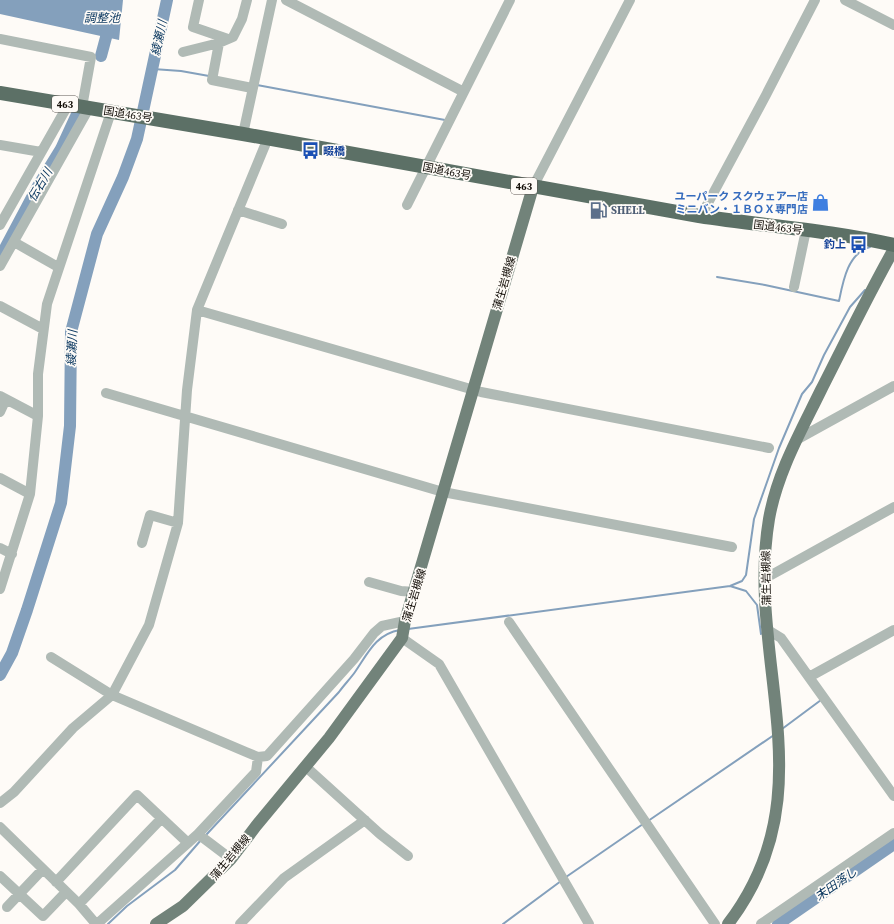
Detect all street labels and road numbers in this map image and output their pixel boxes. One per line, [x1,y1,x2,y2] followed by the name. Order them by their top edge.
[52,96,78,112] road number: 463
[102,103,154,126] street label: 国道463号
[421,159,473,184] street label: 国道463号
[511,178,537,194] road number: 463
[752,217,803,238] street label: 国道463号
[490,255,519,312] street label: 蒲生岩槻線
[759,550,774,606] street label: 蒲生岩槻線
[399,567,430,624] street label: 蒲生岩槻線
[207,831,254,883] street label: 蒲生岩槻線

